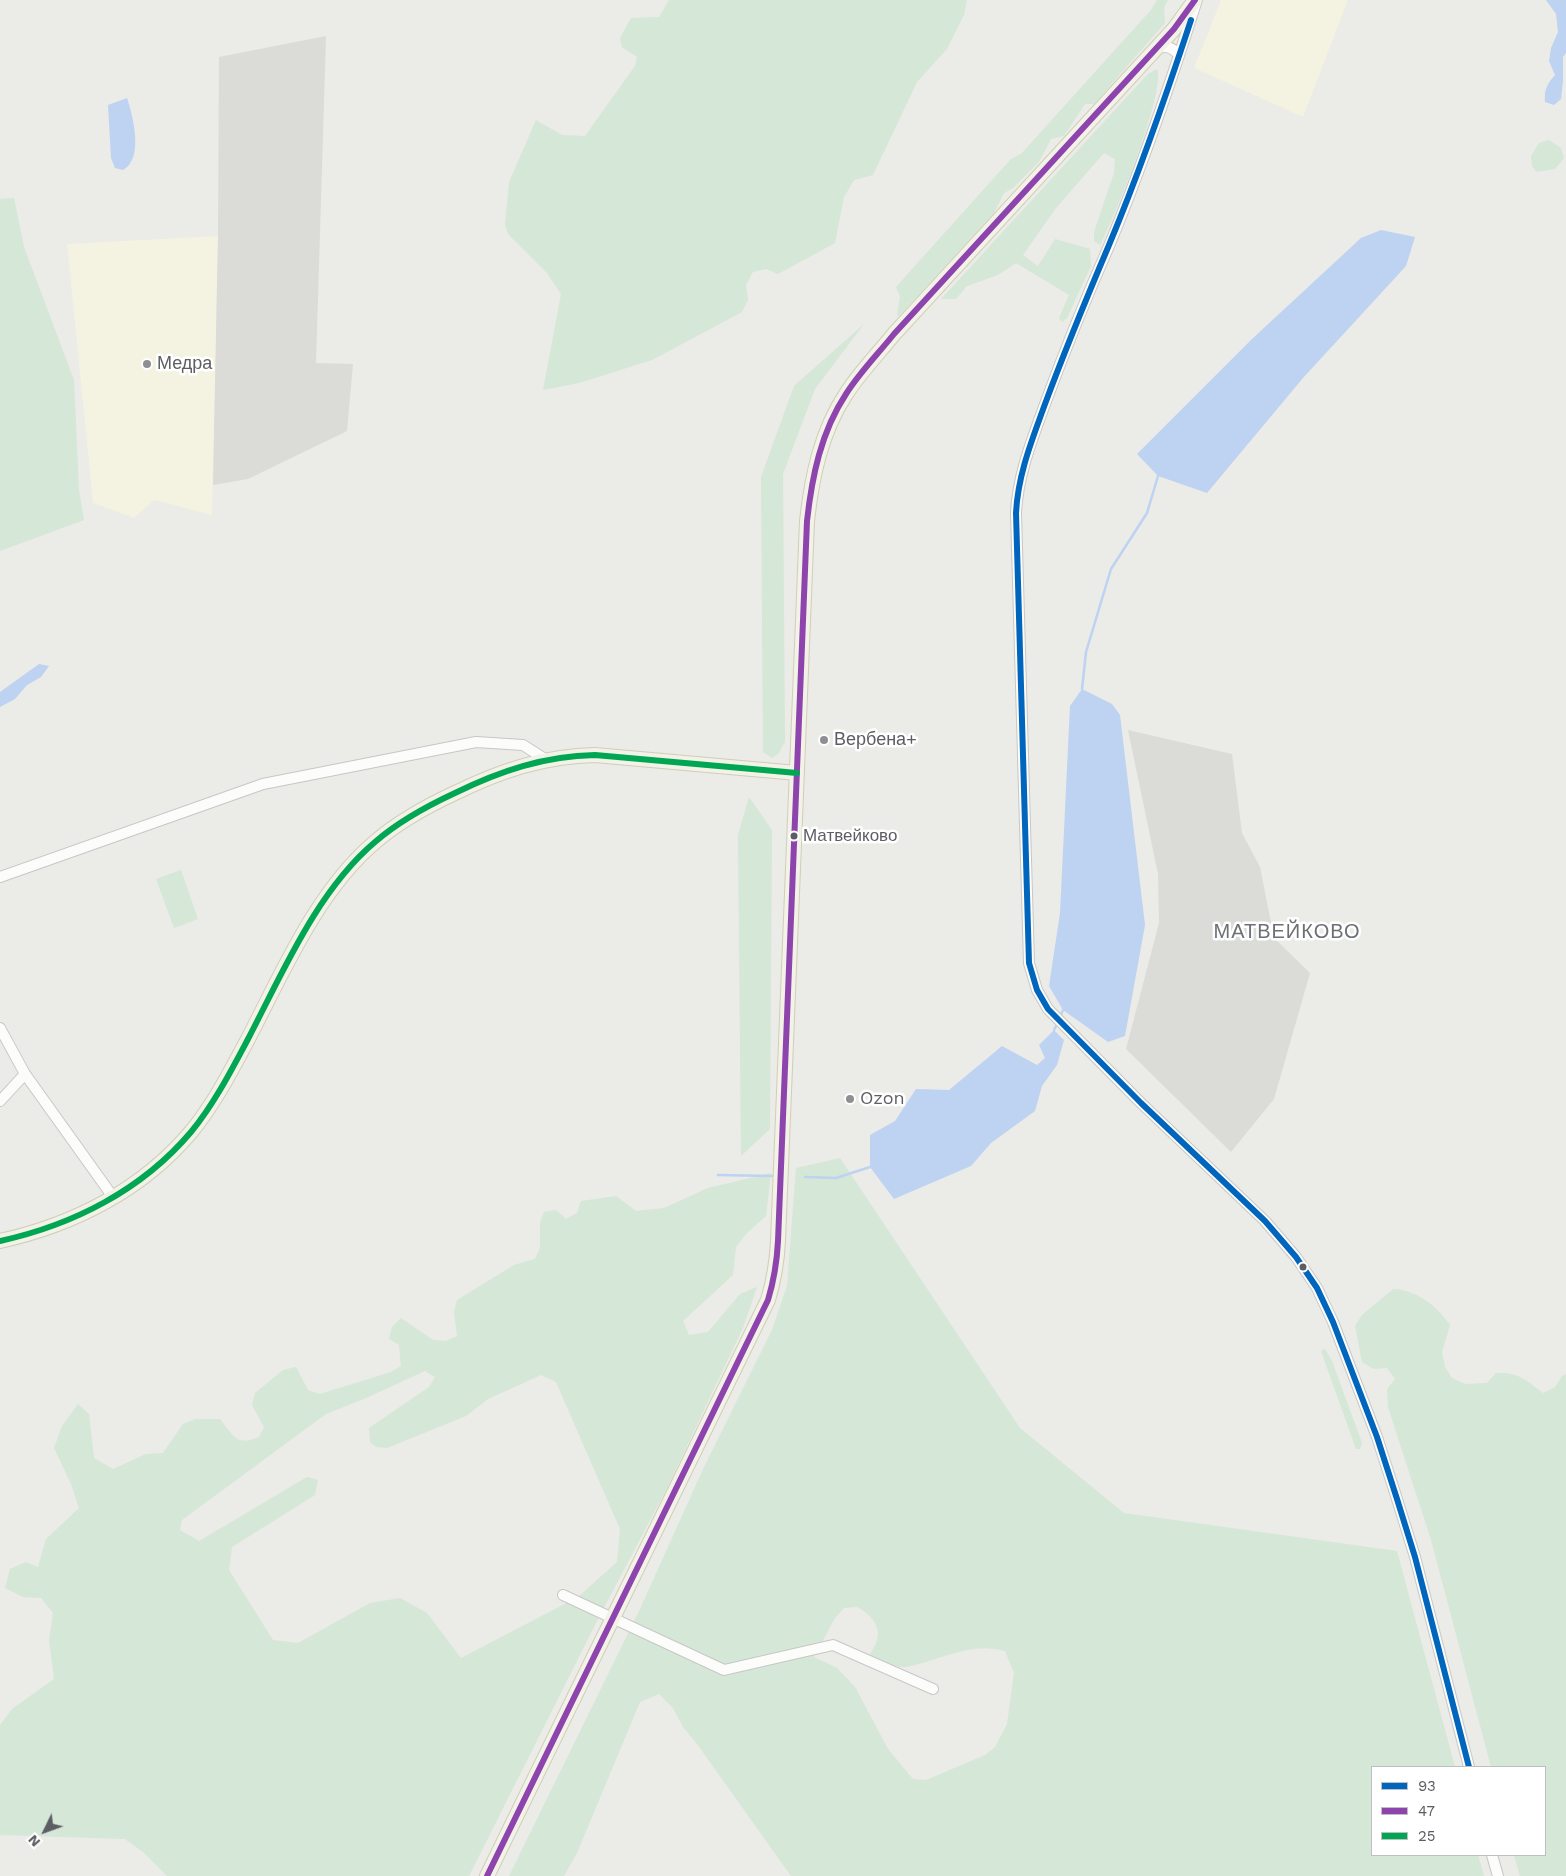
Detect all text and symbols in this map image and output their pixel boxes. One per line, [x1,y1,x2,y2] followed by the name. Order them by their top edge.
[157,353,212,375] place label: Медра
[141,358,153,370] marker: Медра
[834,729,917,751] place label: Вербена+
[818,734,830,746] marker: Вербена+
[803,826,897,846] place label: Матвейково
[789,831,799,841] marker: Матвейково
[1212,920,1362,944] district label: МАТВЕЙКОВО
[860,1088,905,1110] place label: Ozon
[844,1093,856,1105] marker: Ozon
[1298,1262,1308,1272] unlabelled marker
[1371,1766,1546,1856] legend
[1418,1777,1436,1795] text: 93
[1418,1802,1435,1820] text: 47
[20,1806,70,1856] north arrow
[1418,1827,1435,1845] text: 25
[24,1832,43,1850] text: N

